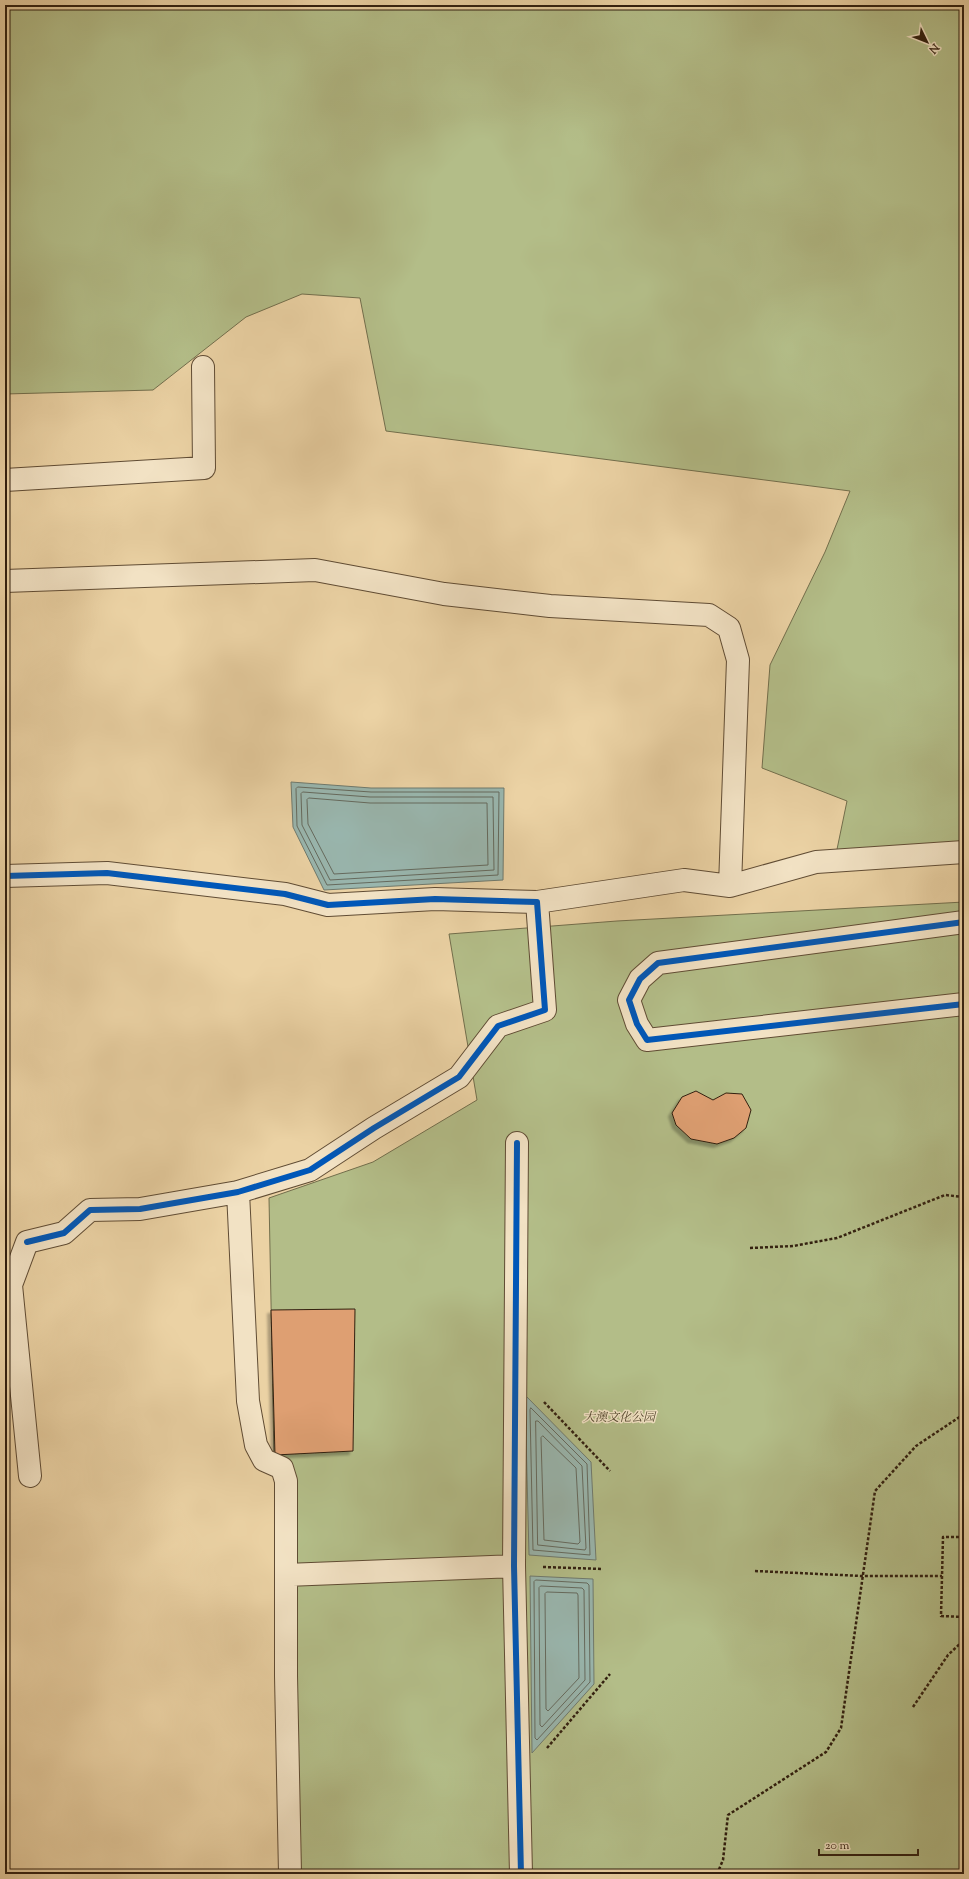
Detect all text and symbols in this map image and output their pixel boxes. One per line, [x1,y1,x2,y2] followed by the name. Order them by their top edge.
[907,22,947,62] north arrow
[925,39,943,57] text: N
[583,1409,657,1427] park label: 大澳文化公园
[819,1831,918,1857] scale bar
[825,1837,850,1855] text: 20 m

